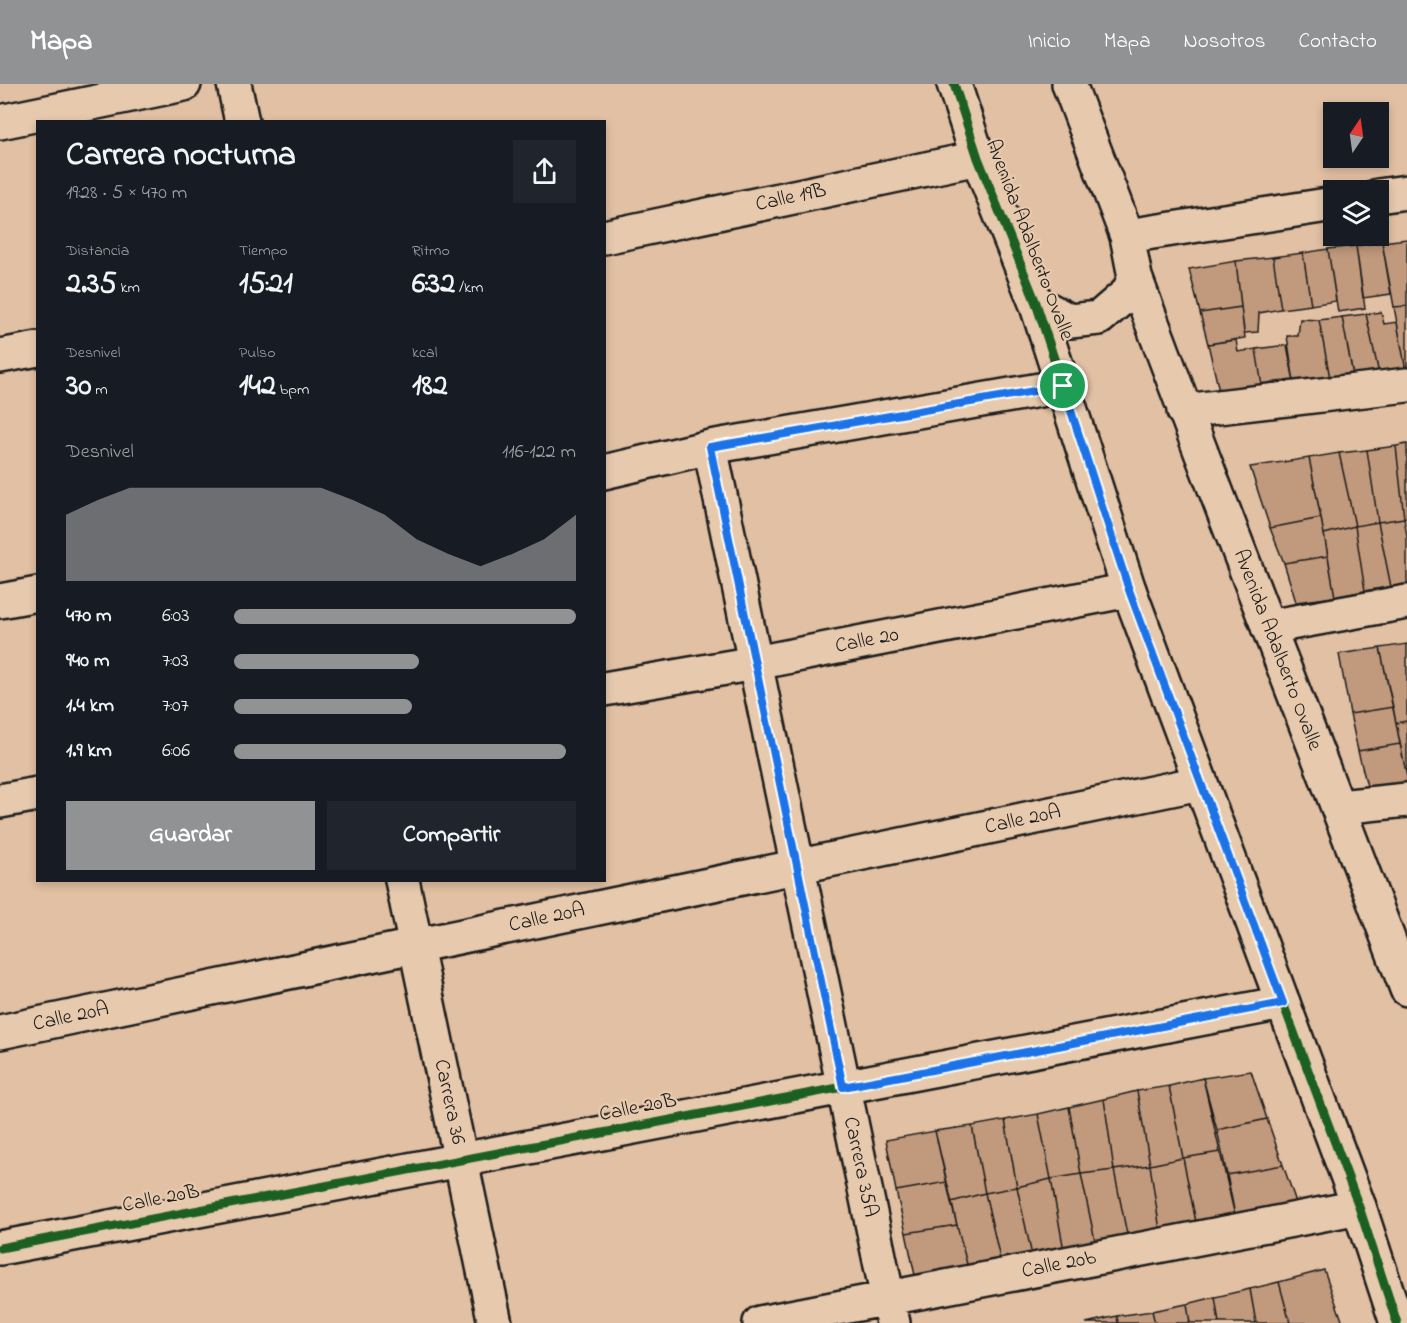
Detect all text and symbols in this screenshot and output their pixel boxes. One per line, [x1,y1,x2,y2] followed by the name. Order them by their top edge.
[30,22,92,63] text: Mapa
[1028,27,1071,57] text: Inicio
[1104,27,1151,57] text: Mapa
[1184,27,1266,57] text: Nosotros
[1299,27,1377,57] text: Contacto
[1323,102,1389,168] north arrow
[1323,102,1389,246] map controls
[66,132,296,180] text: Carrera nocturna
[977,135,1081,345] street label: Avenida Adalberto Ovalle
[513,140,576,203] button: share
[753,176,829,220] street label: Calle 19B
[66,179,187,208] text: 19:28 · 5 × 470 m
[1323,180,1389,246] button: layers
[66,239,129,263] text: Distancia
[239,239,288,263] text: Tiempo
[412,239,450,263] text: Ritmo
[66,263,117,307] text: 2.35
[239,263,293,307] text: 15:21
[412,263,455,307] text: 6:32
[117,276,140,300] text: km
[455,276,483,300] text: /km
[66,341,120,365] text: Desnivel
[239,341,276,365] text: Pulso
[412,341,437,365] text: kcal
[1037,360,1088,411] pin
[66,365,91,409] text: 30
[239,365,276,409] text: 142
[412,365,448,409] text: 182
[1046,369,1079,402] icon: arrive
[91,378,108,402] text: m
[276,378,309,402] text: bpm
[66,438,134,467] text: Desnivel
[502,438,576,467] text: 116–122 m
[1225,545,1329,755] street label: Avenida Adalberto Ovalle
[66,602,112,631] text: 470 m
[162,602,189,631] text: 6:03
[833,620,901,662] street label: Calle 20
[66,647,109,676] text: 940 m
[162,647,189,676] text: 7:03
[66,692,114,721] text: 1.4 km
[162,692,189,721] text: 7:07
[66,737,112,766] text: 1.9 km
[162,737,190,766] text: 6:06
[982,797,1064,843] street label: Calle 20A
[66,801,315,870] button: Guardar
[327,801,576,870] button: Compartir
[506,895,588,941] street label: Calle 20A
[30,994,112,1040] street label: Calle 20A
[425,1057,473,1147] street label: Carrera 36
[597,1086,679,1130] street label: Calle 20B
[835,1114,885,1220] street label: Carrera 35A
[120,1177,202,1221] street label: Calle 20B
[1019,1243,1099,1287] street label: Calle 20b

